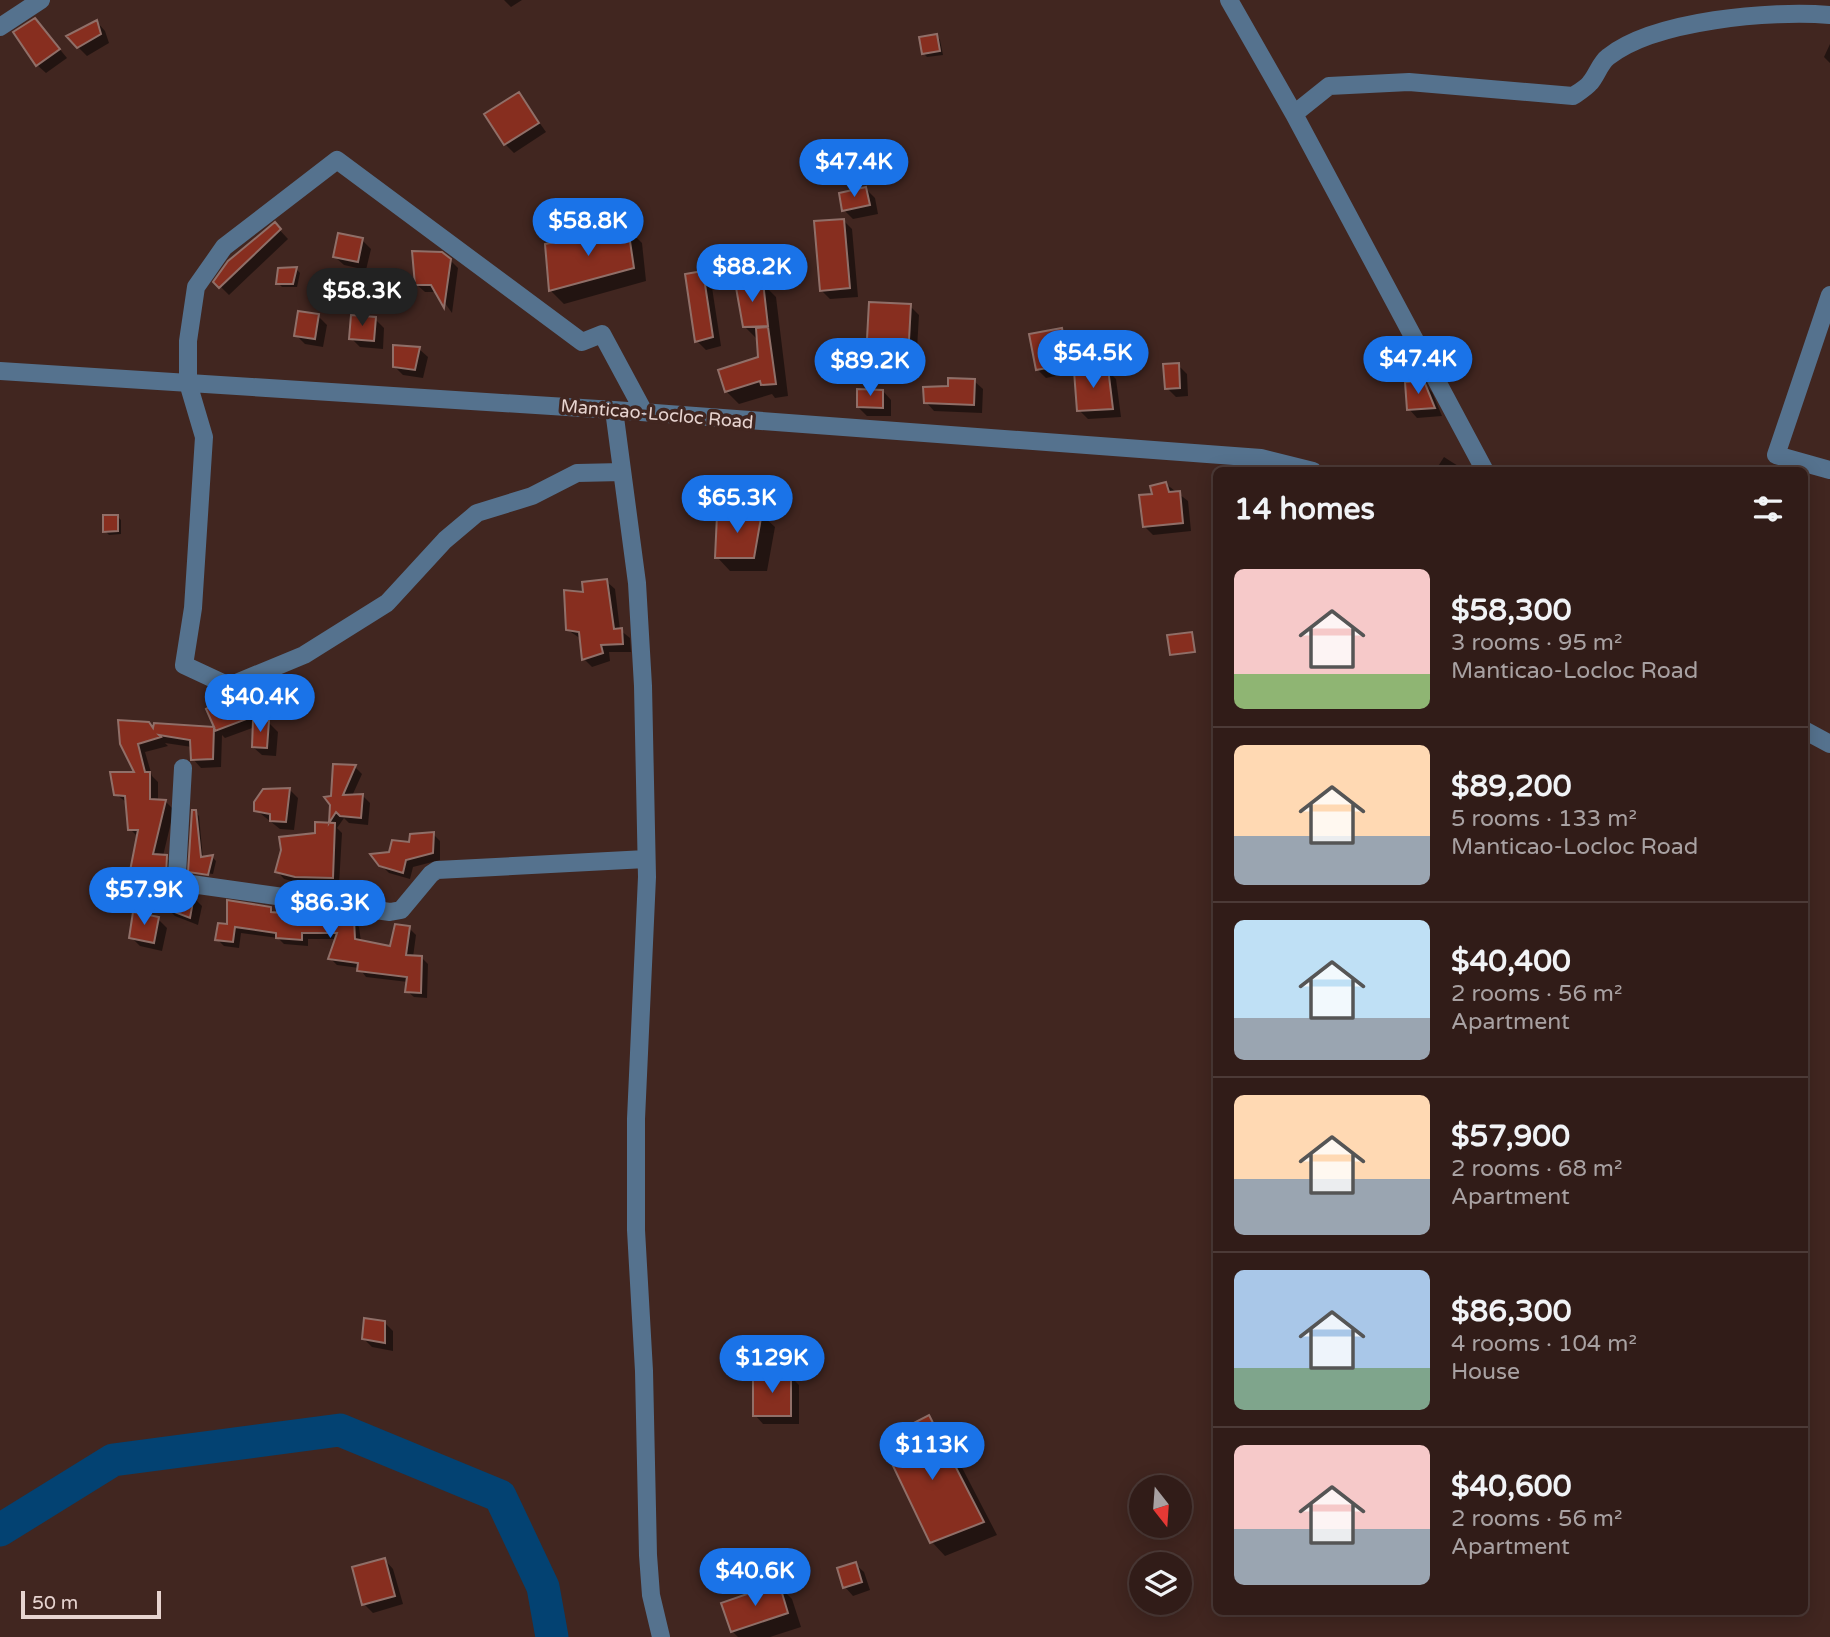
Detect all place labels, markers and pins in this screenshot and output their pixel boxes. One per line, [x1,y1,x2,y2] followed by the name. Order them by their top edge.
[797,140,911,199] pin: $47.4K
[531,198,645,258] pin: $58.8K
[695,244,809,304] pin: $88.2K
[305,268,419,328] pin: $58.3K
[1036,330,1150,390] pin: $54.5K
[1361,336,1475,396] pin: $47.4K
[813,338,927,398] pin: $89.2K
[680,476,794,535] pin: $65.3K
[203,674,317,734] pin: $40.4K
[87,867,201,927] pin: $57.9K
[273,880,387,940] pin: $86.3K
[723,1336,821,1395] pin: $129K
[883,1422,981,1482] pin: $113K
[698,1548,812,1608] pin: $40.6K

